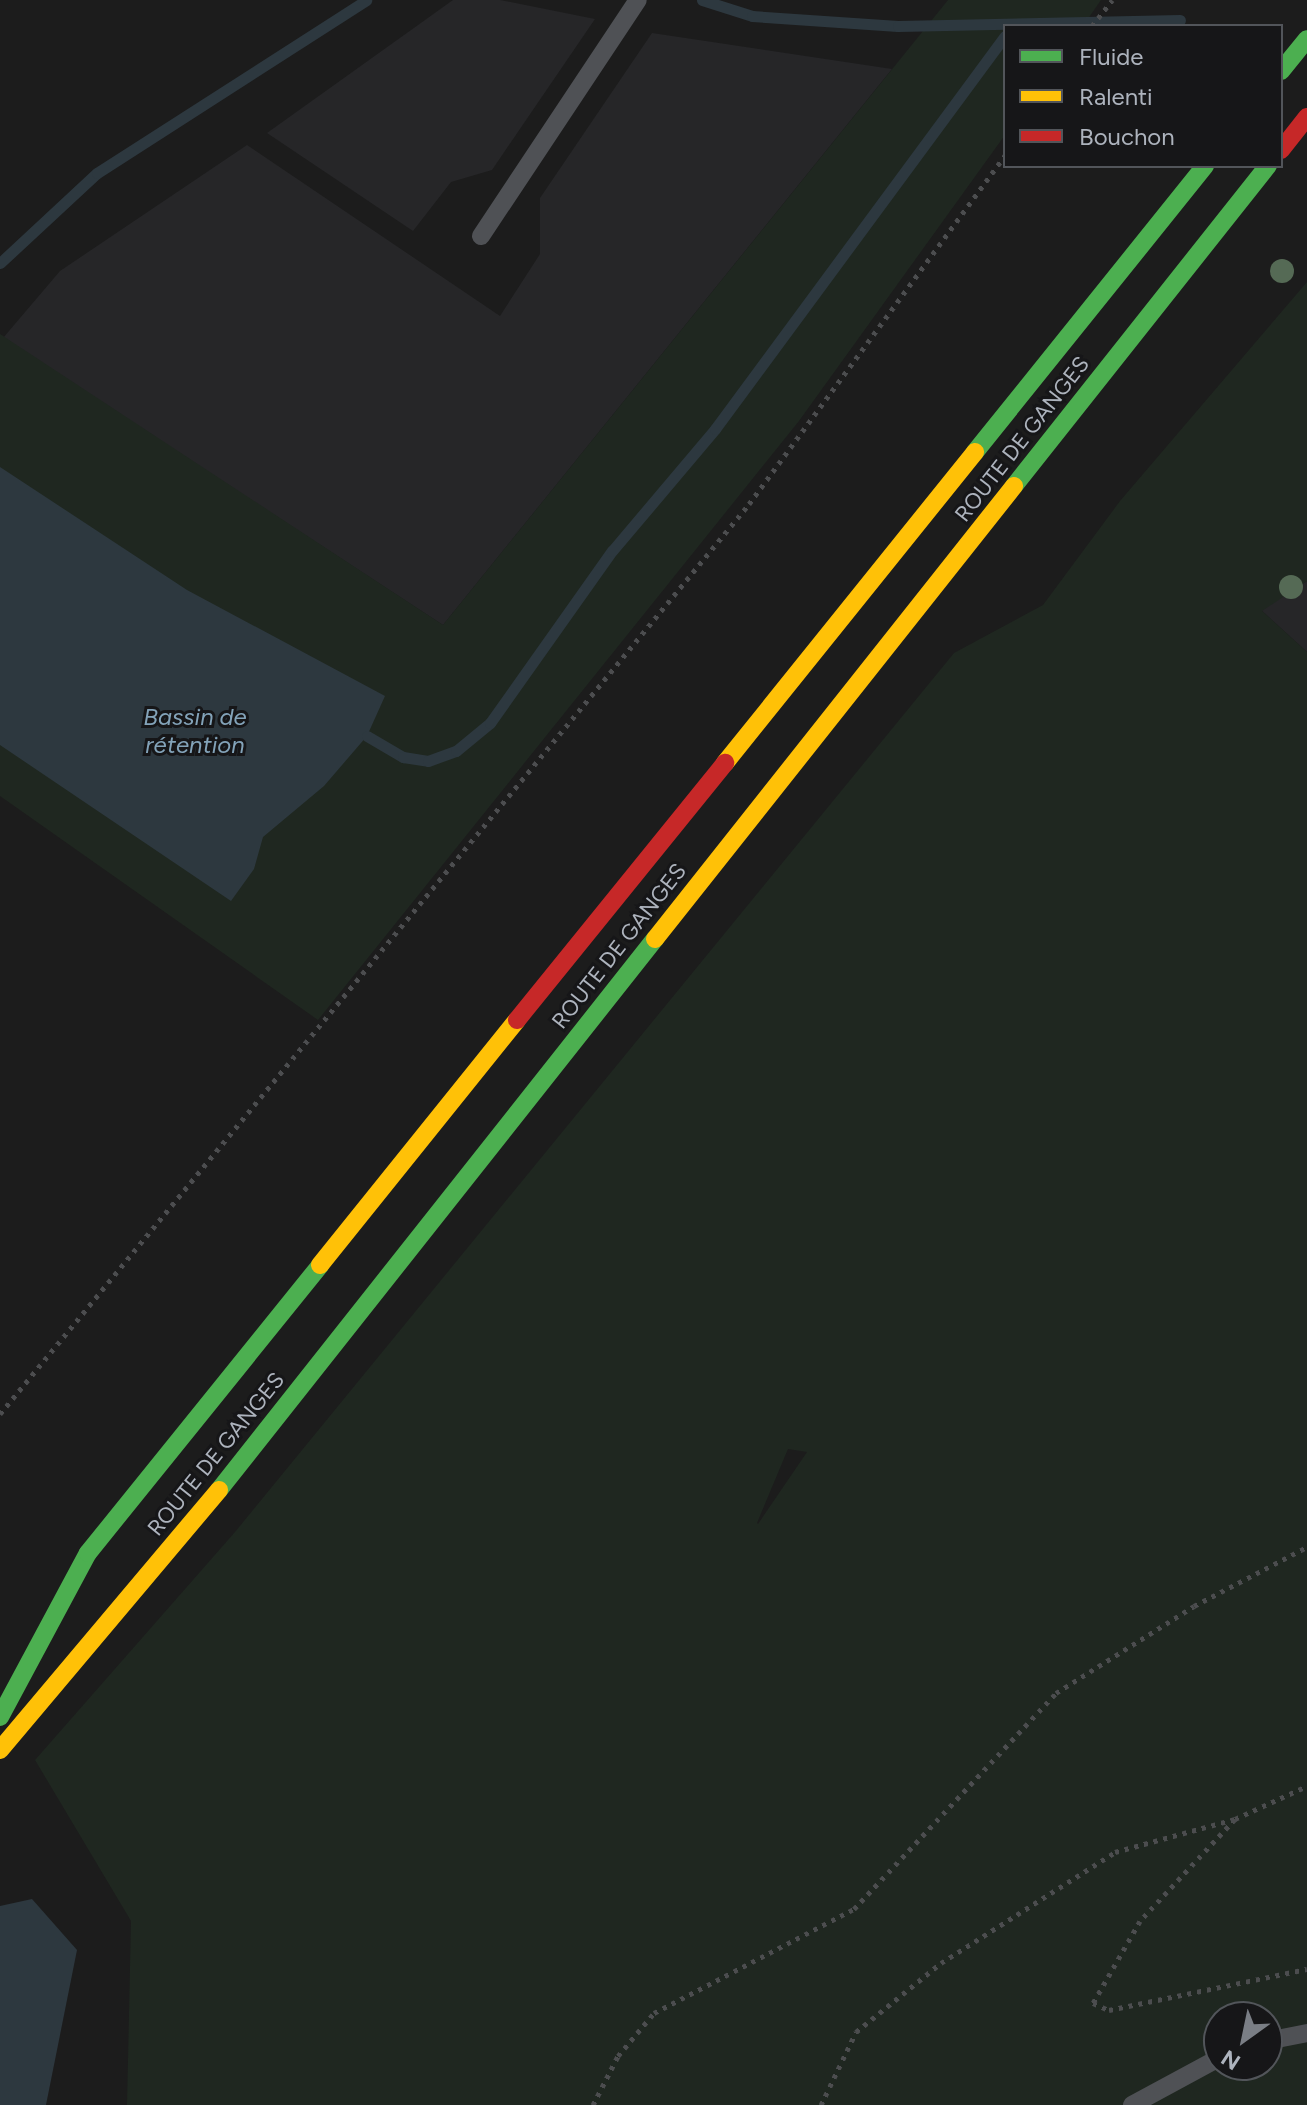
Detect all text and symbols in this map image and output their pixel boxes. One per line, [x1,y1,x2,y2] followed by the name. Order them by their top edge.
[1003,24,1283,168] legend
[1079,42,1143,71] text: Fluide
[1079,82,1153,111] text: Ralenti
[1079,122,1175,151] text: Bouchon
[949,351,1095,527] street label: ROUTE DE GANGES
[143,703,247,759] water label: Bassin de rétention
[546,858,692,1034] street label: ROUTE DE GANGES
[142,1367,290,1541] street label: ROUTE DE GANGES
[1203,2001,1283,2081] north arrow
[1216,2044,1245,2076] text: N

